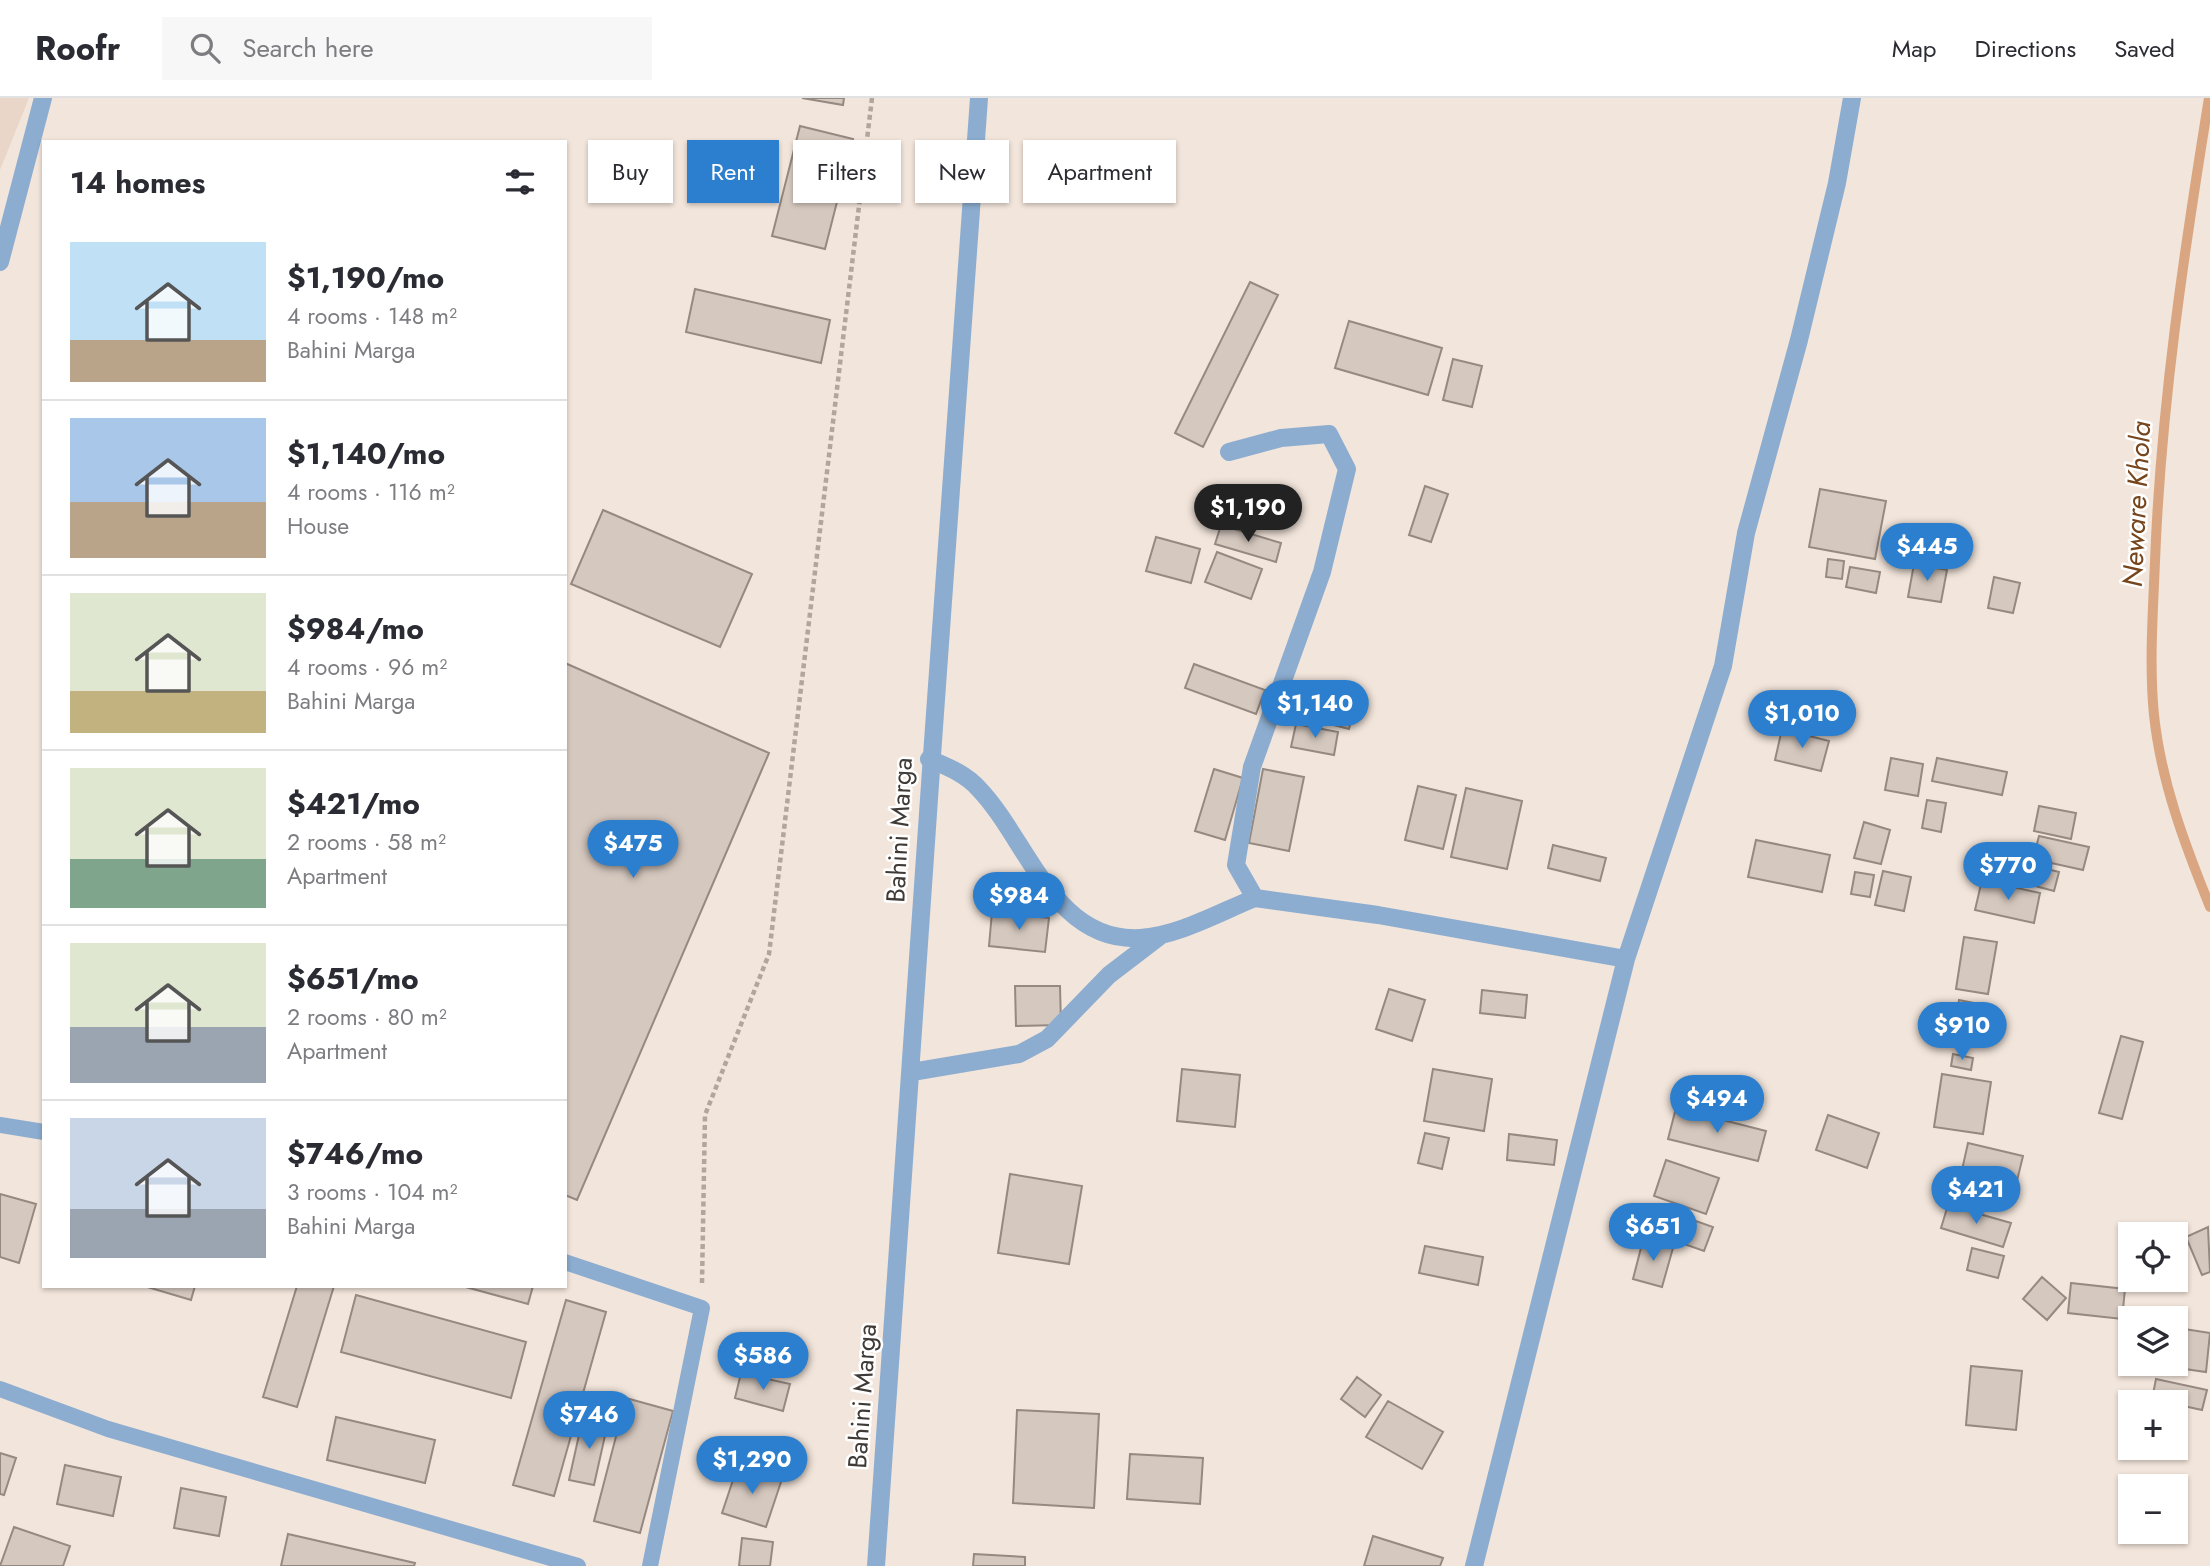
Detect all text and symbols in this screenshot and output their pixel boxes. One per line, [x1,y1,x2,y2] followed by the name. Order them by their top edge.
[162,17,652,80] search box
[35,25,120,72] text: Roofr
[186,29,224,67] icon: search
[242,29,374,67] text: Search here
[1892,31,1937,66] text: Map
[1975,31,2076,66] text: Directions
[2114,31,2175,66] text: Saved
[588,140,673,203] chip: Buy
[687,140,779,203] chip: Rent
[793,140,901,203] chip: Filters
[915,140,1009,203] chip: New
[1023,140,1176,203] chip: Apartment
[70,161,205,204] text: 14 homes
[501,163,539,201] icon: filters
[287,256,444,299] text: $1,190/mo
[126,270,210,354] icon: home
[287,299,457,333] text: 4 rooms · 148 m²
[287,333,415,367] text: Bahini Marga
[2112,420,2161,588] water label: Neware Khola
[287,432,445,475] text: $1,140/mo
[126,446,210,530] icon: home
[287,475,455,509] text: 4 rooms · 116 m²
[1191,484,1305,544] pin: $1,190
[1210,490,1286,524] text: $1,190
[287,509,349,543] text: House
[1886,524,1968,583] pin: $445
[1896,529,1958,563] text: $445
[287,607,424,650] text: $984/mo
[126,621,210,705] icon: home
[287,650,447,684] text: 4 rooms · 96 m²
[1258,680,1372,740] pin: $1,140
[287,684,415,718] text: Bahini Marga
[1277,686,1353,720] text: $1,140
[1745,690,1859,750] pin: $1,010
[1764,696,1840,730] text: $1,010
[876,757,922,903] street label: Bahini Marga
[287,782,420,825] text: $421/mo
[126,796,210,880] icon: home
[592,820,674,880] pin: $475
[287,825,446,859] text: 2 rooms · 58 m²
[603,826,663,860] text: $475
[1967,842,2049,902] pin: $770
[1979,848,2037,882] text: $770
[287,859,387,893] text: Apartment
[978,872,1060,932] pin: $984
[989,878,1049,912] text: $984
[287,957,419,1000] text: $651/mo
[126,971,210,1055] icon: home
[287,1000,447,1034] text: 2 rooms · 80 m²
[1921,1002,2003,1062] pin: $910
[1934,1008,1990,1042] text: $910
[287,1034,387,1068] text: Apartment
[1676,1076,1758,1135] pin: $494
[1686,1081,1748,1115] text: $494
[287,1132,423,1175] text: $746/mo
[126,1146,210,1230] icon: home
[1935,1166,2017,1226] pin: $421
[1947,1172,2005,1206] text: $421
[287,1175,457,1209] text: 3 rooms · 104 m²
[1612,1204,1694,1263] pin: $651
[287,1209,415,1243] text: Bahini Marga
[1625,1209,1681,1243] text: $651
[2118,1222,2188,1544] map controls
[2118,1222,2188,1292] button: locate
[2118,1306,2188,1376] button: layers
[838,1322,886,1470] street label: Bahini Marga
[722,1332,804,1392] pin: $586
[734,1338,792,1372] text: $586
[2118,1390,2188,1460] button: +
[548,1392,630,1451] pin: $746
[559,1397,619,1431] text: $746
[695,1436,809,1496] pin: $1,290
[712,1442,792,1476] text: $1,290
[2118,1474,2188,1544] button: −

